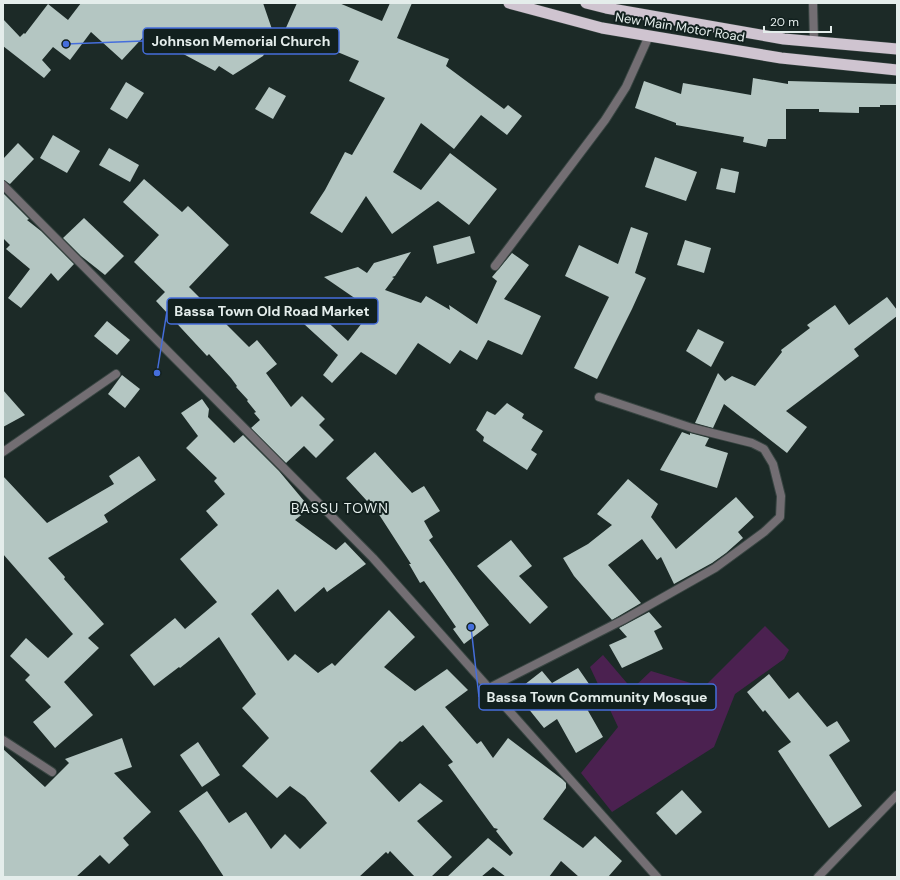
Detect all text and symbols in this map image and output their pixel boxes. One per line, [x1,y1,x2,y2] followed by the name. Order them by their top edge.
[614,8,746,46] street label: New Main Motor Road
[764,8,831,34] scale bar
[770,14,799,30] text: 20 m
[143,28,339,54] callout: Johnson Memorial Church
[151,32,331,50] text: Johnson Memorial Church
[167,298,378,324] callout: Bassa Town Old Road Market
[174,302,370,320] text: Bassa Town Old Road Market
[291,499,389,517] district label: BASSU TOWN
[479,684,716,710] callout: Bassa Town Community Mosque
[486,688,708,706] text: Bassa Town Community Mosque

